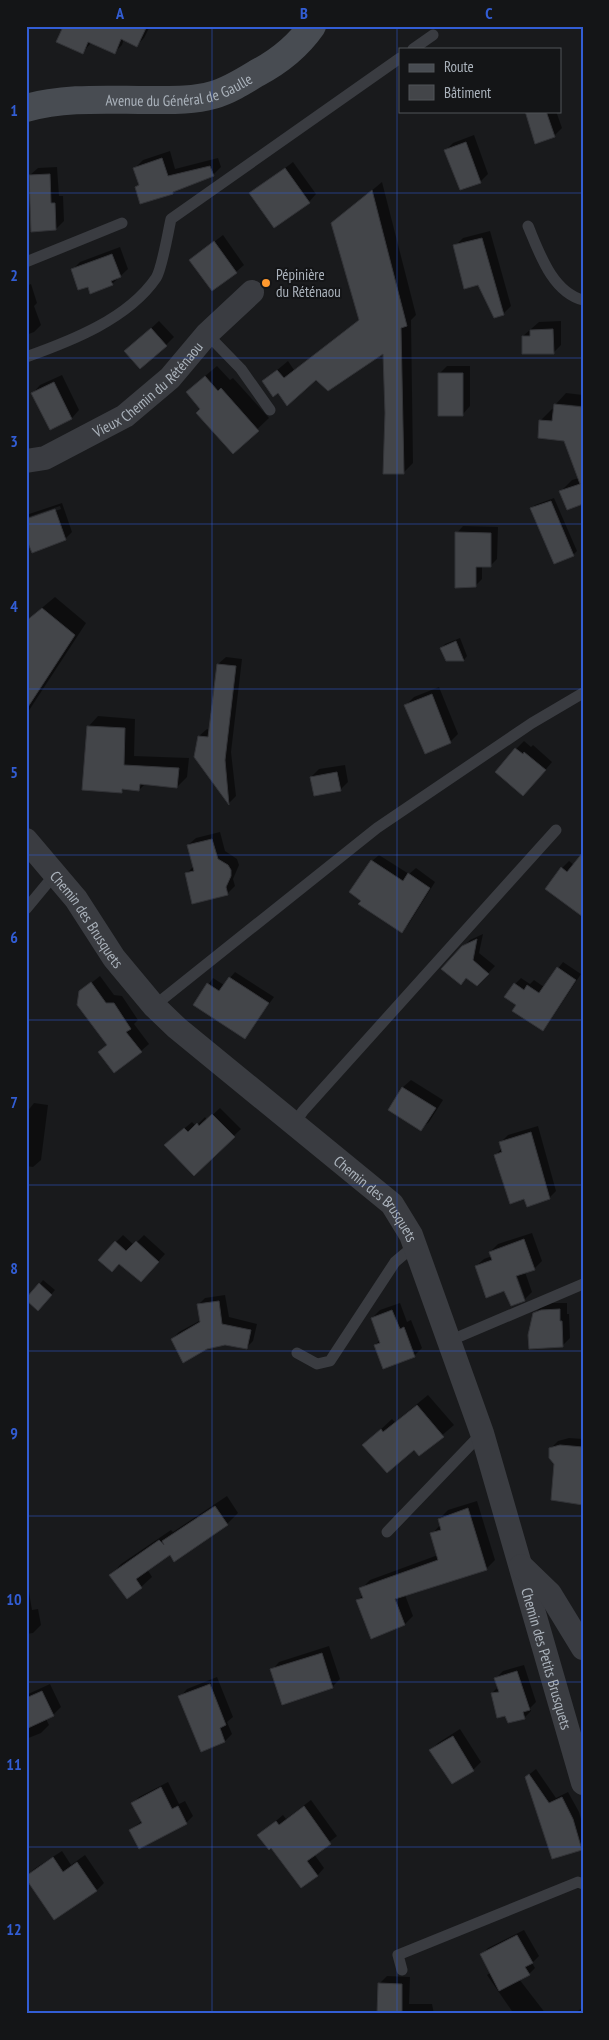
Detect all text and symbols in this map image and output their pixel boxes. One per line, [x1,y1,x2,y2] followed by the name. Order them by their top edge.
[115,3,125,23] text: A
[300,3,308,23] text: B
[485,3,493,23] text: C
[399,48,562,112] legend
[444,57,474,76] text: Route
[105,69,255,110] street label: Avenue du Général de Gaulle
[444,83,491,102] text: Bâtiment
[10,100,18,120] text: 1
[10,265,18,285] text: 2
[276,265,341,301] place label: Pépinière du Réténaou
[260,277,272,289] marker: Pépinière du Réténaou
[88,337,206,441] street label: Vieux Chemin du Réténaou
[10,431,18,451] text: 3
[10,596,18,616] text: 4
[10,762,18,782] text: 5
[46,866,128,972] street label: Chemin des Brusquets
[10,927,18,947] text: 6
[10,1092,18,1112] text: 7
[330,1151,422,1244] street label: Chemin des Brusquets
[10,1258,18,1278] text: 8
[10,1423,18,1443] text: 9
[518,1585,577,1732] street label: Chemin des Petits Brusquets
[6,1589,22,1609] text: 10
[6,1754,22,1774] text: 11
[6,1919,22,1939] text: 12

